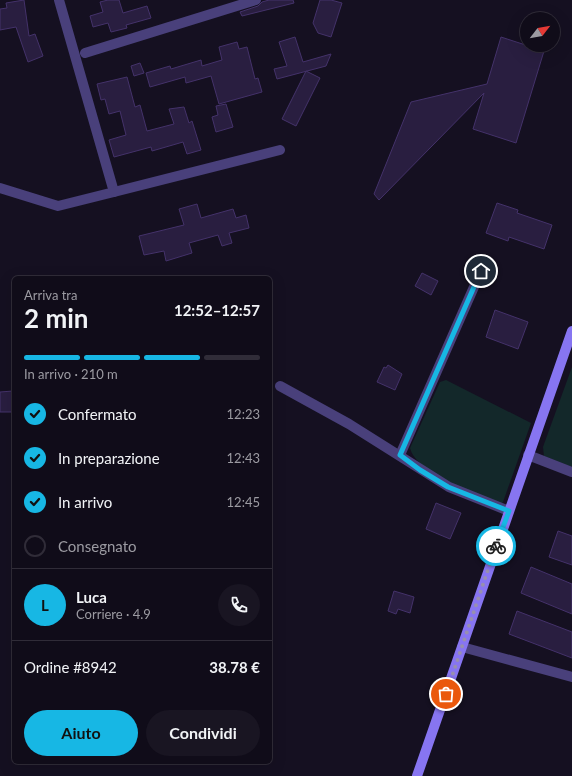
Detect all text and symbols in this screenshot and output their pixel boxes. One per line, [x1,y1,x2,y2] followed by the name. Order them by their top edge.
[520,12,560,52] north arrow
[520,12,560,52] map controls
[464,254,498,288] pin
[470,260,492,282] icon: home
[24,287,77,303] text: Arriva tra
[174,301,260,319] text: 12:52–12:57
[24,302,88,334] text: 2 min
[24,366,118,382] text: In arrivo · 210 m
[24,403,46,425] icon: check
[58,405,137,423] text: Confermato
[227,406,260,422] text: 12:23
[24,447,46,469] icon: check
[58,449,160,467] text: In preparazione
[227,450,260,466] text: 12:43
[24,491,46,513] icon: check
[58,493,112,511] text: In arrivo
[227,494,260,510] text: 12:45
[476,526,516,566] courier
[485,535,507,557] icon: bike
[58,537,137,555] text: Consegnato
[218,584,260,626] button: phone
[76,588,107,606] text: Luca
[41,596,49,614] text: L
[76,606,151,622] text: Corriere · 4.9
[24,658,117,676] text: Ordine #8942
[209,658,260,676] text: 38.78 €
[429,677,463,711] pin
[435,683,457,705] icon: bag
[24,710,138,756] button: Aiuto
[146,710,260,756] button: Condividi

